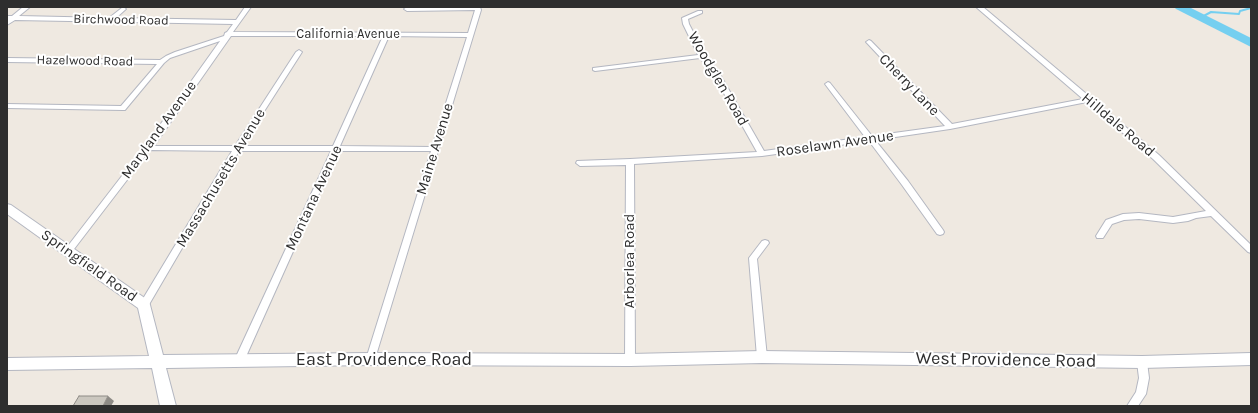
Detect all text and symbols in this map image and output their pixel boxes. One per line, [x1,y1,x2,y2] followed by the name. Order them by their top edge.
[73,11,169,29] street label: Birchwood Road
[296,26,400,42] street label: California Avenue
[684,29,752,129] street label: Woodglen Road
[875,50,943,120] street label: Cherry Lane
[37,52,133,70] street label: Hazelwood Road
[117,78,201,182] street label: Maryland Avenue
[1078,89,1158,161] street label: Hilldale Road
[412,101,458,197] street label: Maine Avenue
[172,105,270,251] street label: Massachusetts Avenue
[775,127,895,161] street label: Roselawn Avenue
[282,142,346,254] street label: Montana Avenue
[621,214,639,308] street label: Arborlea Road
[37,226,141,306] street label: Springfield Road
[915,348,1097,372] street label: West Providence Road
[296,349,472,371] street label: East Providence Road

